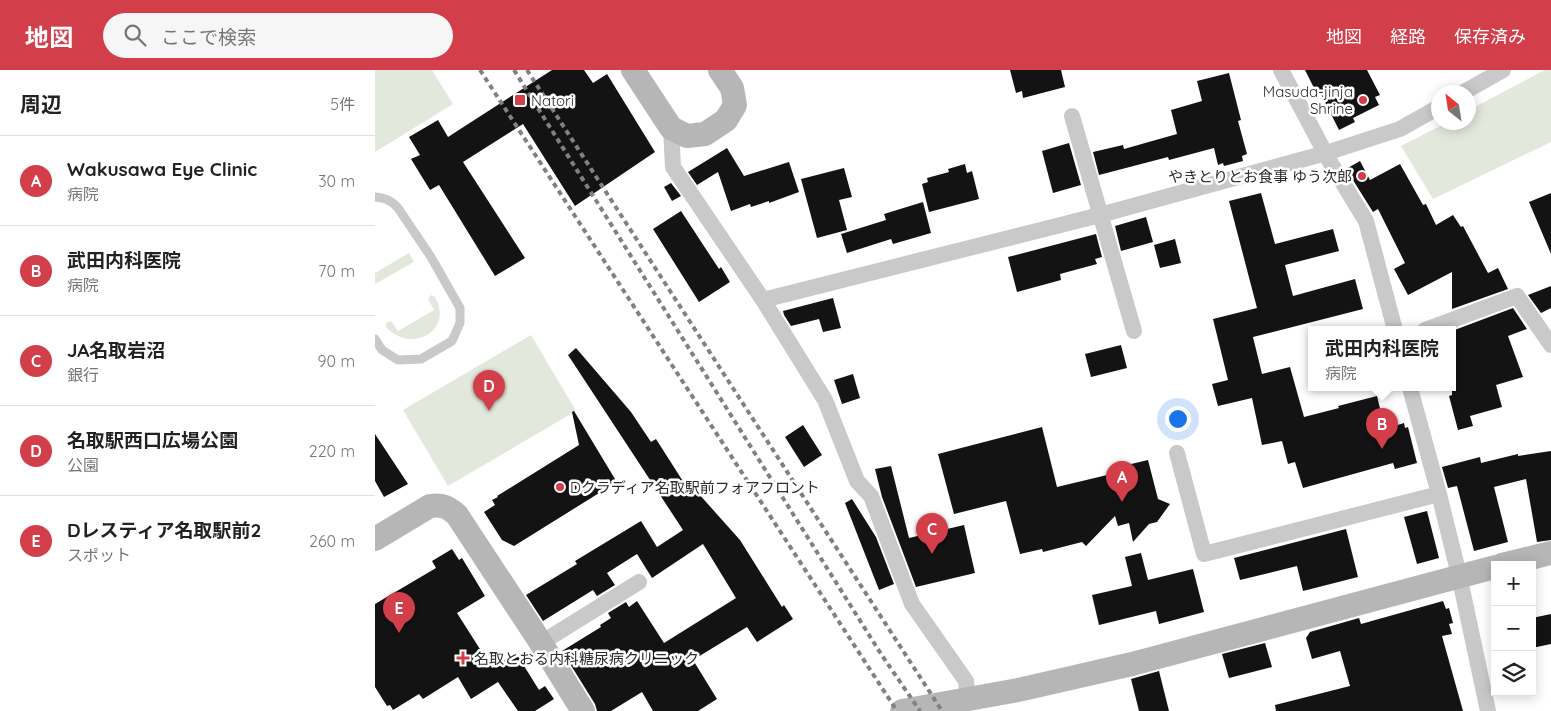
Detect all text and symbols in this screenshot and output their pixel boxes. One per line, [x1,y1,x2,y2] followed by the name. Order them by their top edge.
[103,13,453,58] search box
[121,21,149,49] icon: search
[25,22,73,52] text: 地図
[161,25,256,49] text: ここで検索
[1326,25,1362,48] text: 地図
[1390,25,1426,48] text: 経路
[1454,25,1526,48] text: 保存済み
[1263,82,1353,118] place label: Masuda-jinja Shrine
[1431,85,1476,130] north arrow
[20,91,62,117] text: 周辺
[531,91,574,110] place label: Natori
[513,93,527,107] marker: Natori
[330,94,355,114] text: 5件
[1357,94,1369,106] marker: Masuda-jinja Shrine
[67,157,257,181] text: Wakusawa Eye Clinic
[1168,167,1352,186] place label: やきとりとお食事 ゆう次郎
[1356,170,1368,182] marker: やきとりとお食事 ゆう次郎
[31,171,41,191] text: A
[318,171,355,191] text: 30 m
[67,184,99,204] text: 病院
[67,248,181,272] text: 武田内科医院
[31,261,41,281] text: B
[318,261,355,281] text: 70 m
[67,275,99,295] text: 病院
[1308,326,1456,391] popup
[1325,336,1439,360] text: 武田内科医院
[67,338,165,362] text: JA名取岩沼
[31,351,41,371] text: C
[318,351,355,371] text: 90 m
[1325,363,1357,383] text: 病院
[67,365,99,385] text: 銀行
[473,370,505,411] pin: D
[1165,406,1191,432] your location
[1366,408,1398,449] pin: B
[67,428,238,452] text: 名取駅西口広場公園
[30,441,42,461] text: D
[309,441,355,461] text: 220 m
[67,455,99,475] text: 公園
[1106,461,1138,502] pin: A
[570,478,820,497] place label: Dクラディア名取駅前フォアフロント
[554,481,566,493] marker: Dクラディア名取駅前フォアフロント
[916,513,948,554] pin: C
[67,518,261,542] text: Dレスティア名取駅前2
[31,531,41,551] text: E
[309,531,355,551] text: 260 m
[67,545,131,565] text: スポット
[1491,561,1536,696] map controls
[1491,561,1536,606] button: +
[383,592,415,633] pin: E
[1491,606,1536,651] button: −
[474,649,699,668] place label: 名取とおる内科糖尿病クリニック
[456,651,470,665] marker: 名取とおる内科糖尿病クリニック
[1491,651,1536,696] button: layers

